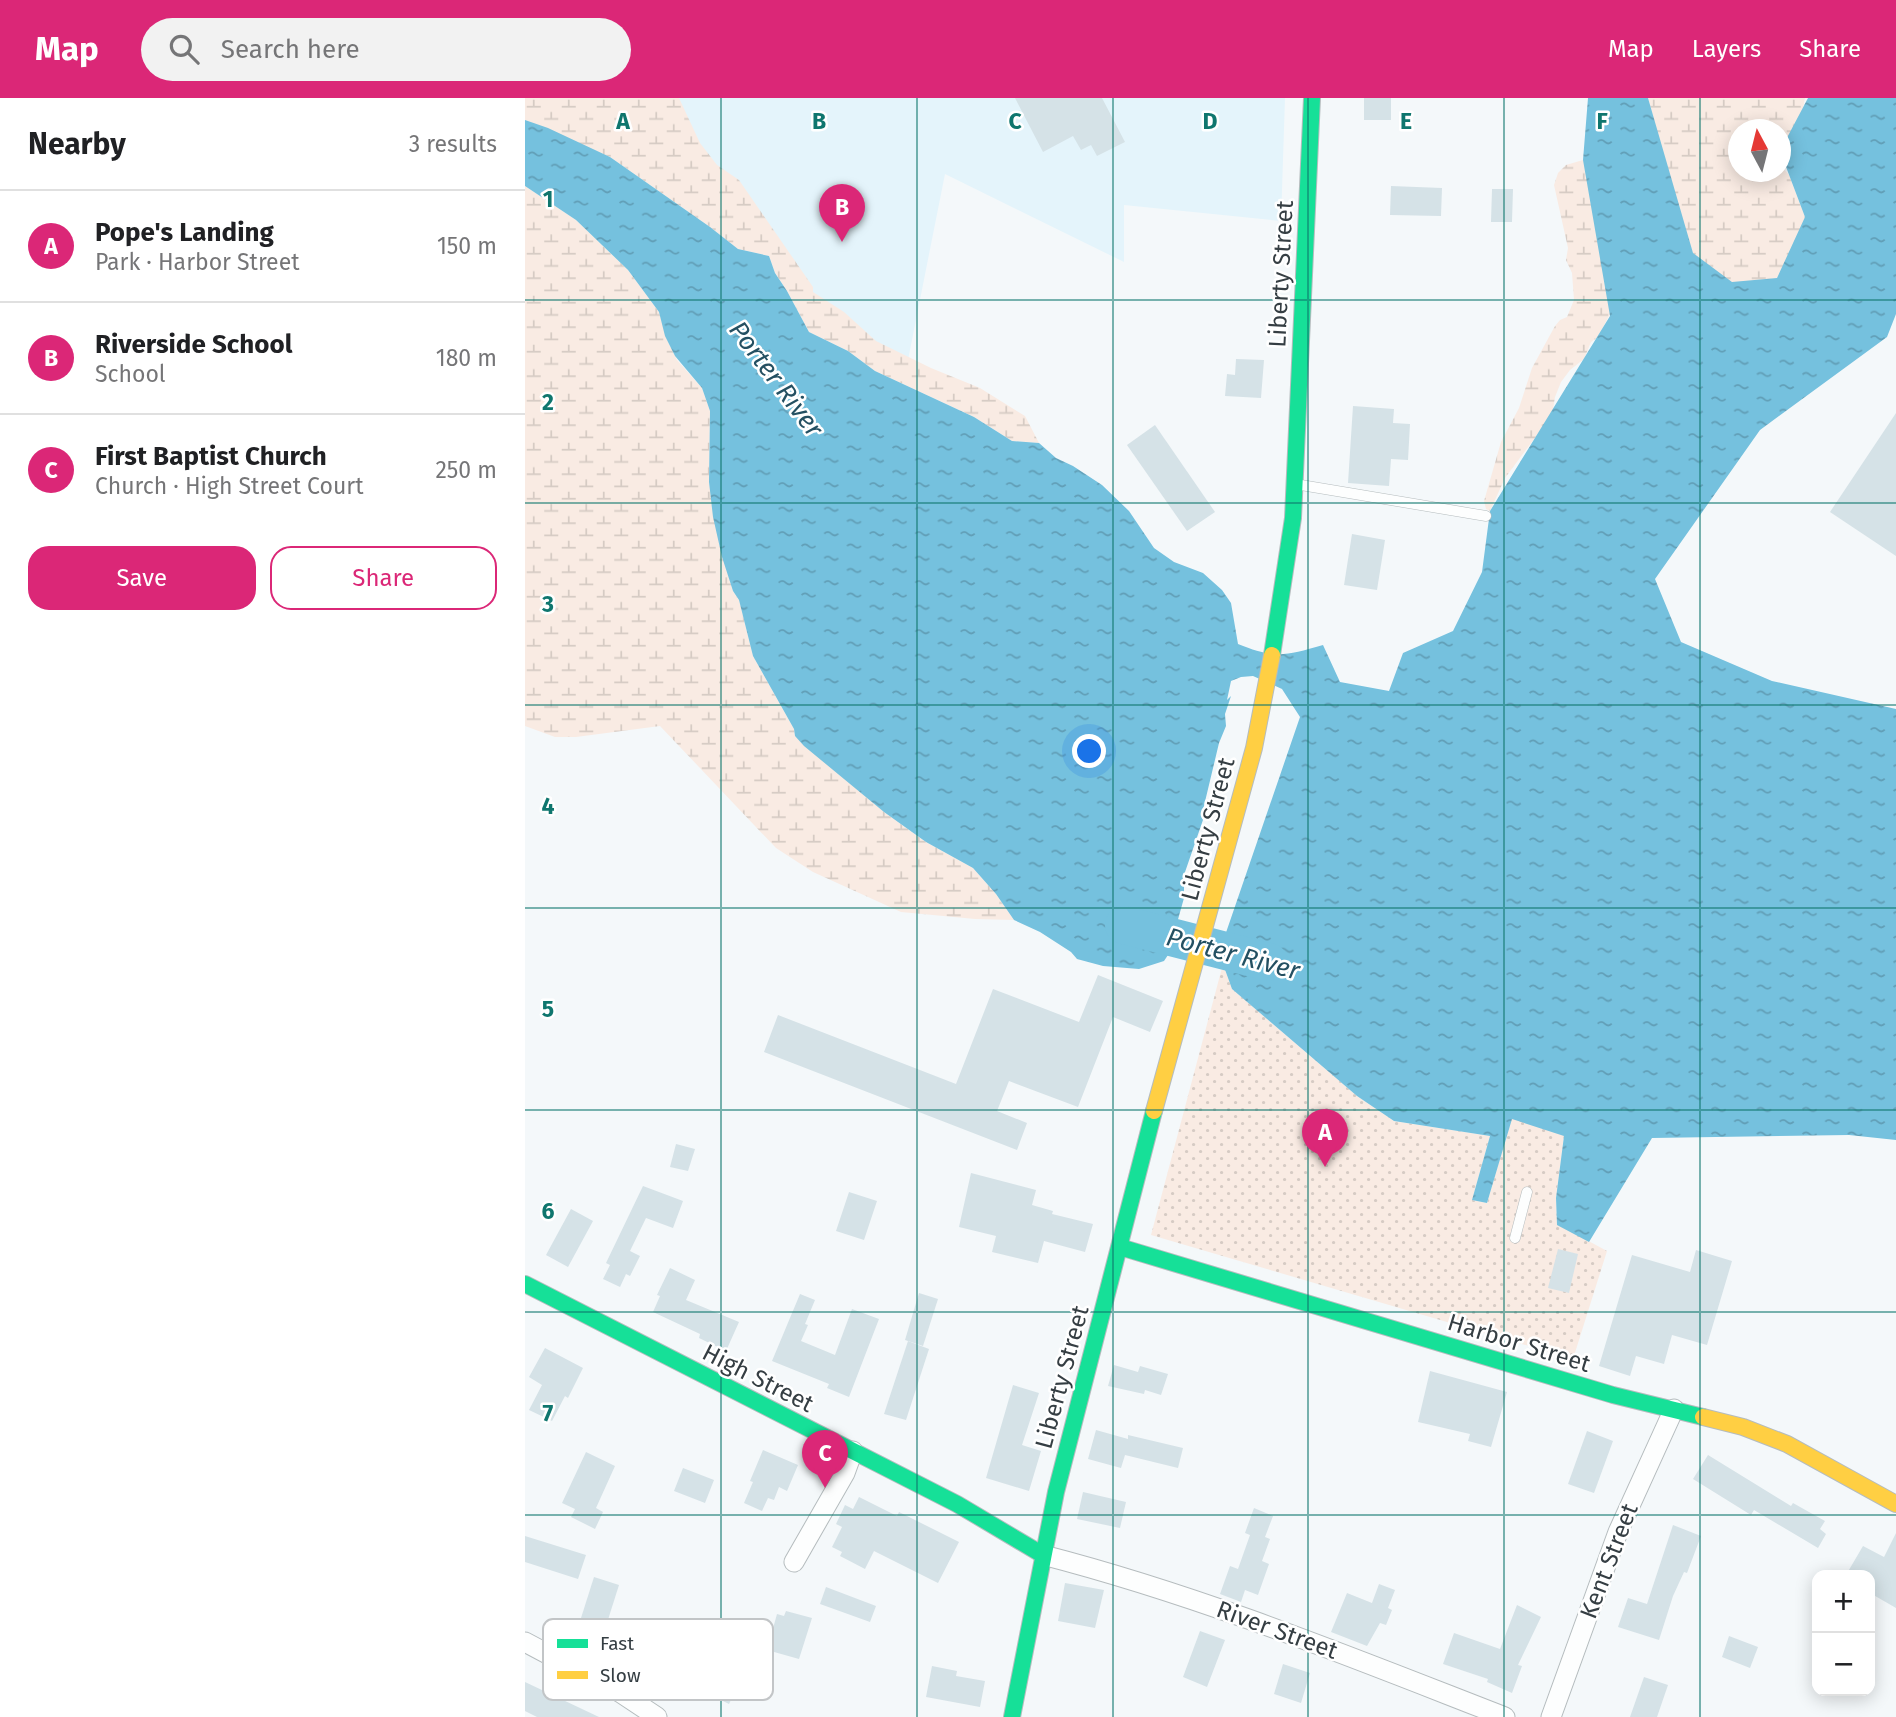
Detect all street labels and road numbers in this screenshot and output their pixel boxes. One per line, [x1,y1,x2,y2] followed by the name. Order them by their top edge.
[1263,199,1299,348] street label: Liberty Street
[1175,754,1241,904] street label: Liberty Street
[1029,1302,1095,1452] street label: Liberty Street
[1444,1308,1594,1378] street label: Harbor Street
[698,1338,819,1418] street label: High Street
[1574,1499,1644,1623] street label: Kent Street
[1213,1595,1342,1665] street label: River Street

